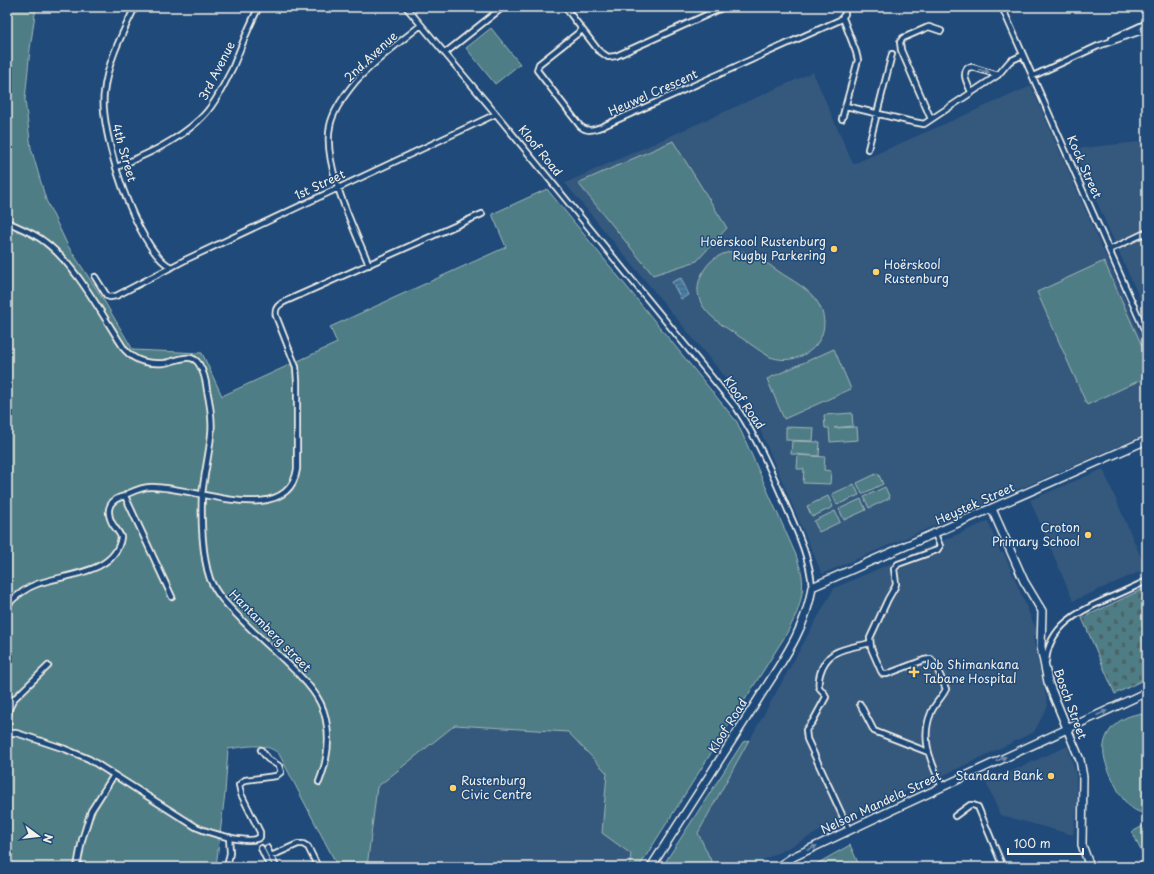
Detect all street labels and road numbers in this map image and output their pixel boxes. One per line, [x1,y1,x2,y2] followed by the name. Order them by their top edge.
[340,27,401,86] street label: 2nd Avenue
[194,37,239,103] street label: 3rd Avenue
[605,64,700,120] street label: Heuwel Crescent
[515,121,567,180] street label: Kloof Road
[108,122,142,184] street label: 4th Street
[1063,132,1107,201] street label: Kock Street
[291,164,348,204] street label: 1st Street
[720,372,770,433] street label: Kloof Road
[932,477,1018,529] street label: Heystek Street
[225,585,316,676] street label: Hantamberg street
[1050,666,1092,742] street label: Bosch Street
[703,695,751,756] street label: Kloof Road
[817,766,944,838] street label: Nelson Mandela Street

